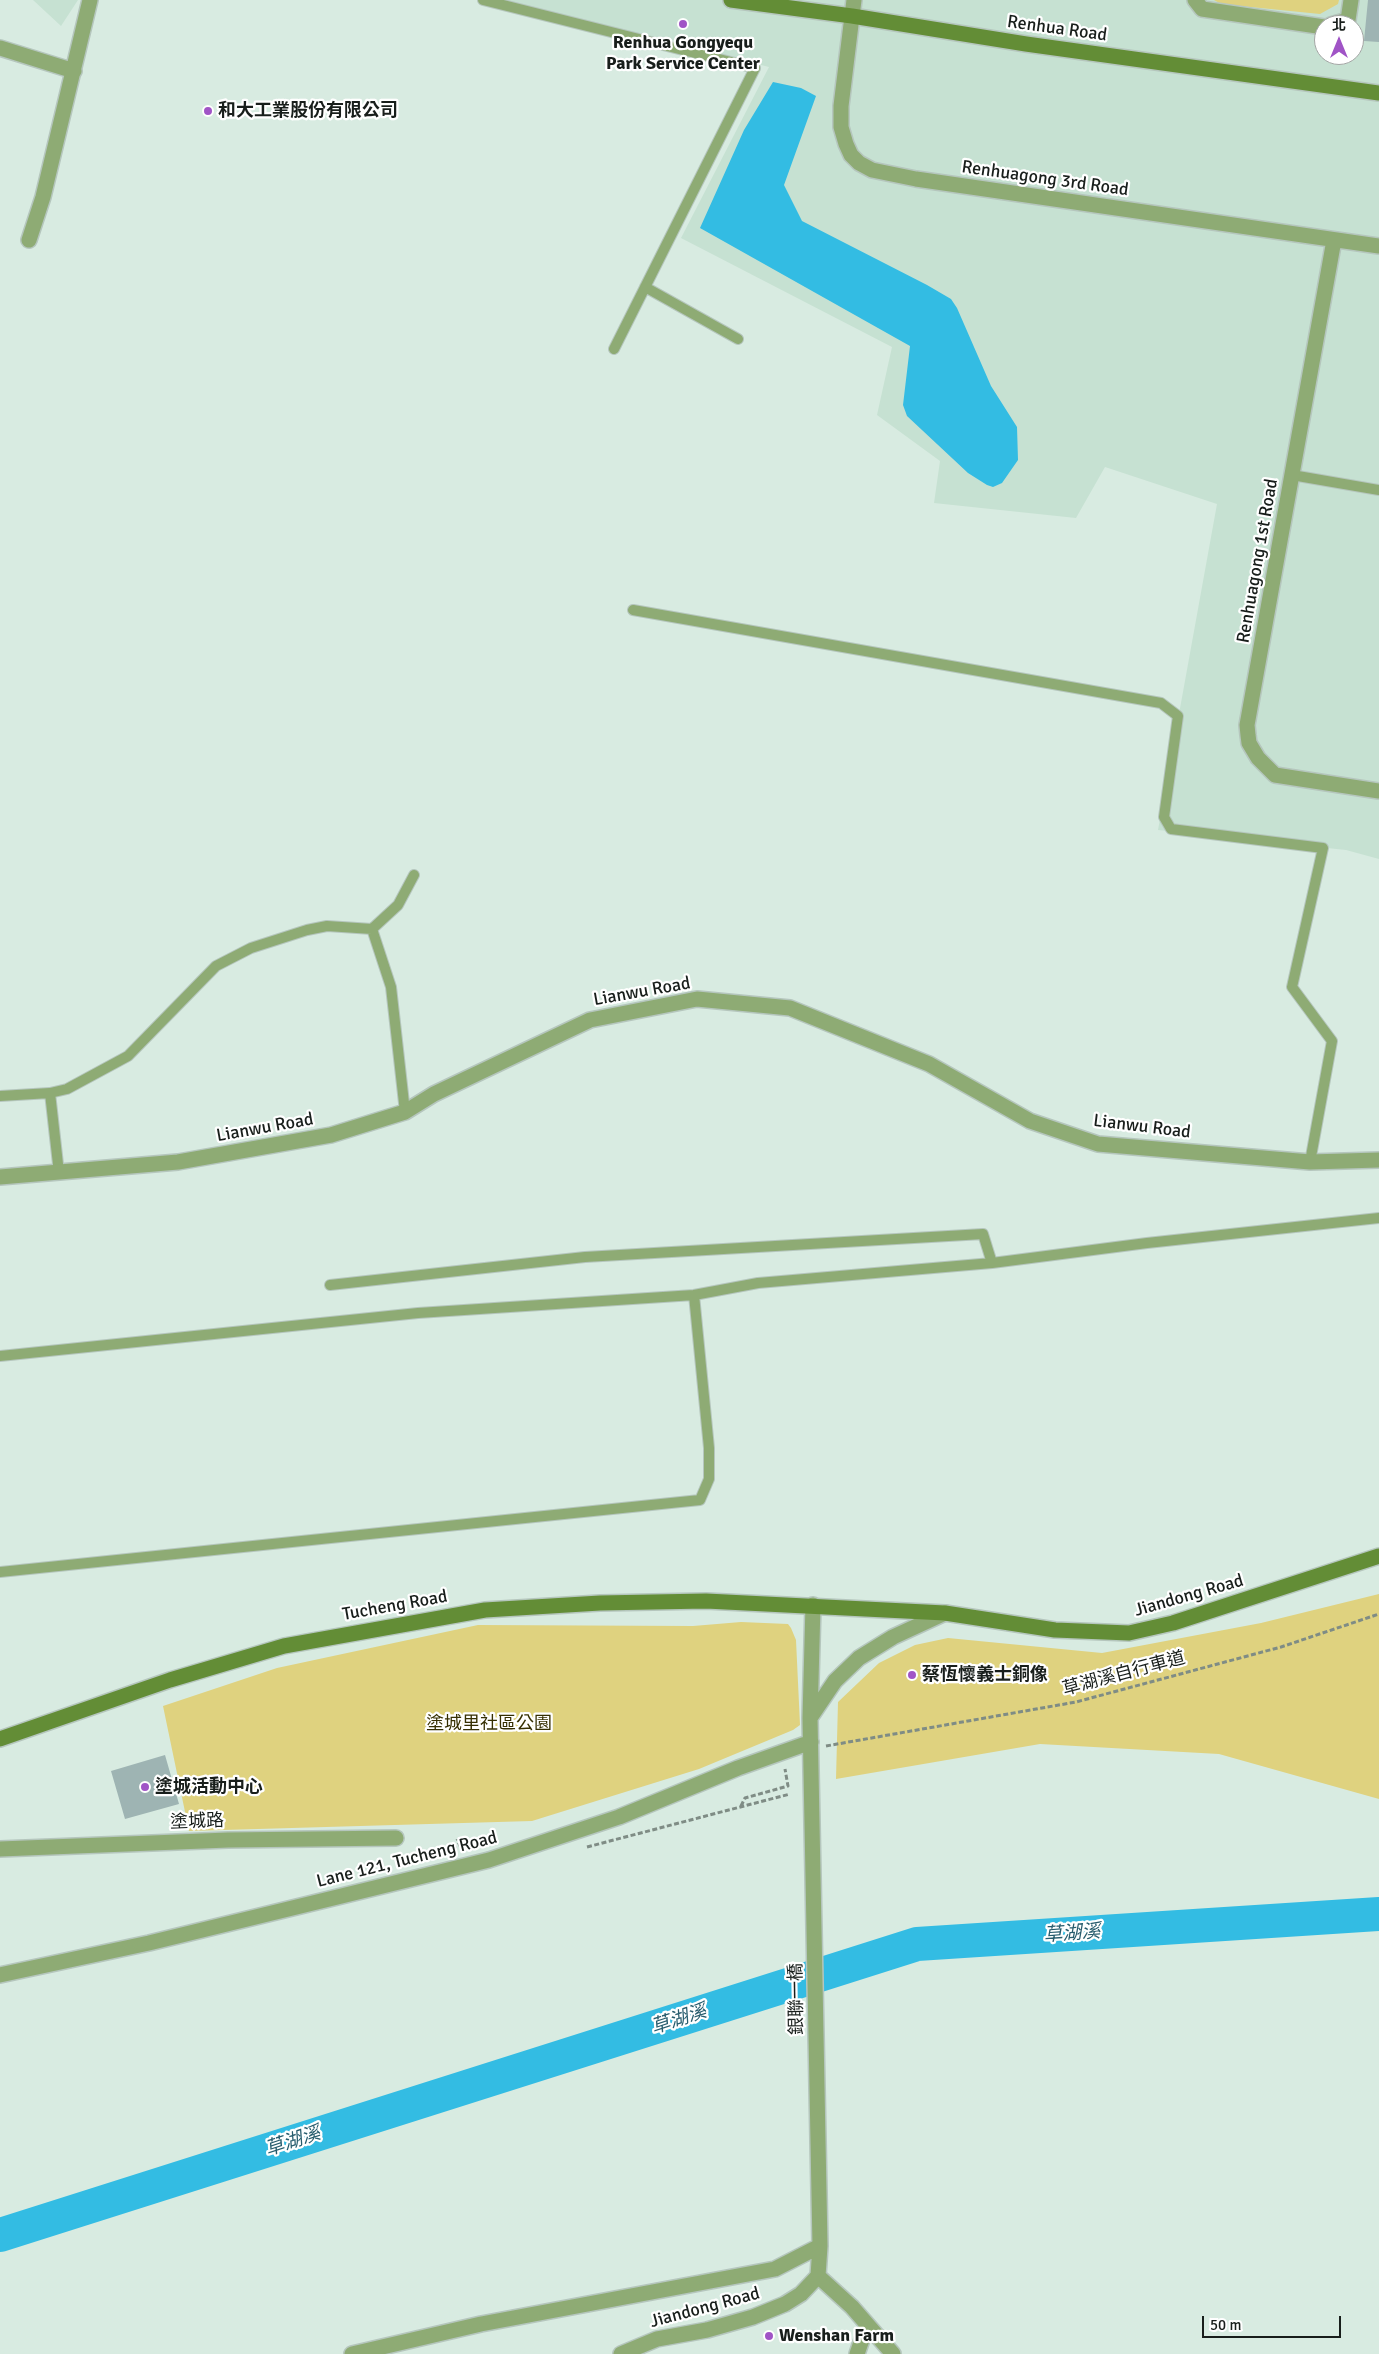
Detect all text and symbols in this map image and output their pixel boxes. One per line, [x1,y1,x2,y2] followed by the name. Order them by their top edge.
[1006,11,1108,47] street label: Renhua Road
[1314,15,1364,65] north arrow
[1332,17,1346,34] text: 北
[677,18,689,30] marker: Renhua Gongyequ Park Service Center
[606,32,760,74] place label: Renhua Gongyequ Park Service Center
[218,100,398,122] place label: 和大工業股份有限公司
[202,105,214,117] marker: 和大工業股份有限公司
[960,157,1130,201] street label: Renhuagong 3rd Road
[1233,477,1283,645] street label: Renhuagong 1st Road
[592,973,692,1011] street label: Lianwu Road
[215,1109,315,1147] street label: Lianwu Road
[1092,1110,1192,1144] street label: Lianwu Road
[1132,1570,1246,1622] street label: Jiandong Road
[341,1586,449,1626] street label: Tucheng Road
[1060,1647,1188,1701] street label: 草湖溪自行車道
[922,1664,1048,1686] place label: 蔡恆懷義士銅像
[906,1669,918,1681] marker: 蔡恆懷義士銅像
[426,1713,552,1735] park label: 塗城里社區公園
[155,1776,263,1798] place label: 塗城活動中心
[139,1781,151,1793] marker: 塗城活動中心
[170,1810,224,1834] street label: 塗城路
[314,1827,500,1893] street label: Lane 121, Tucheng Road
[1043,1921,1101,1947] water label: 草湖溪
[786,1963,808,2035] street label: 銀聯一橋
[648,2000,710,2040] water label: 草湖溪
[262,2122,324,2162] water label: 草湖溪
[648,2283,762,2333] street label: Jiandong Road
[1204,2306,1343,2338] scale bar
[1210,2316,1241,2334] text: 50 m
[779,2325,894,2347] place label: Wenshan Farm
[763,2330,775,2342] marker: Wenshan Farm

